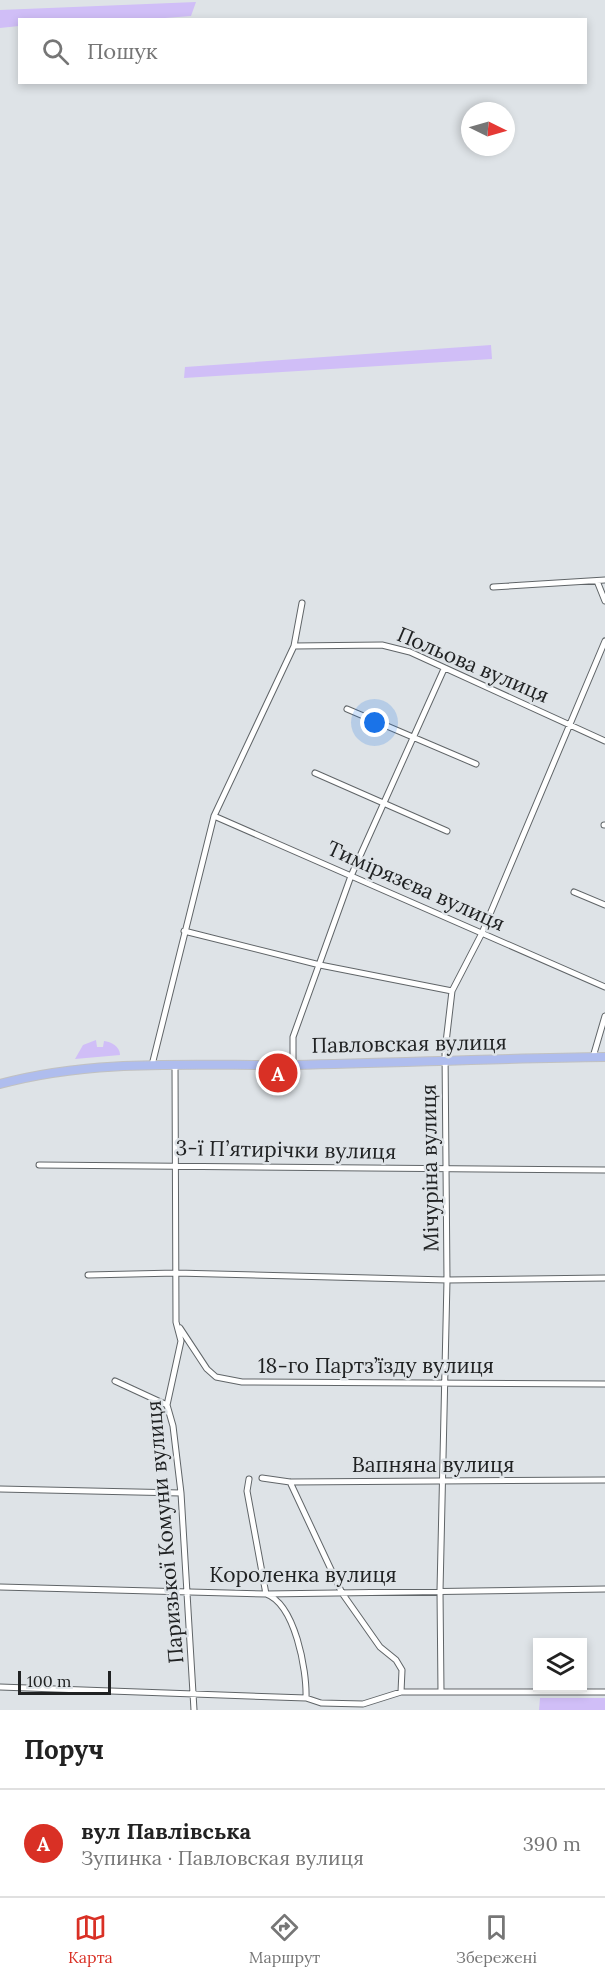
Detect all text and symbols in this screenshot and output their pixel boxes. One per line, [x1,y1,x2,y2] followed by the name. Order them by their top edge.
[18,18,587,84] search box
[39,35,72,68] icon: search
[87,37,158,65] text: Пошук
[461,102,515,156] north arrow
[393,620,553,709] street label: Польова вулиця
[360,708,389,737] your location
[323,834,509,937] street label: Тимірязєва вулиця
[311,1028,507,1059] street label: Павловская вулиця
[258,1050,298,1096] pin: A
[415,1084,444,1252] street label: Мічуріна вулиця
[175,1134,397,1165] street label: 3-ї П’ятирічки вулиця
[258,1352,494,1379] street label: 18-го Партз’їзду вулиця
[140,1399,189,1665] street label: Паризької Комуни вулиця
[352,1451,514,1478] street label: Вапняна вулиця
[209,1561,397,1588] street label: Короленка вулиця
[533,1638,587,1692] map controls
[533,1638,587,1692] button: layers
[18,1668,111,1696] scale bar
[27,1671,71,1691] text: 100 m
[24,1733,104,1766] text: Поруч
[81,1817,251,1845] text: вул Павлівська
[37,1831,50,1856] text: A
[523,1831,581,1856] text: 390 m
[81,1845,364,1870] text: Зупинка · Павловская вулиця
[68,1911,113,1967] tab: Карта
[249,1911,320,1967] tab: Маршрут
[456,1911,537,1967] tab: Збережені

